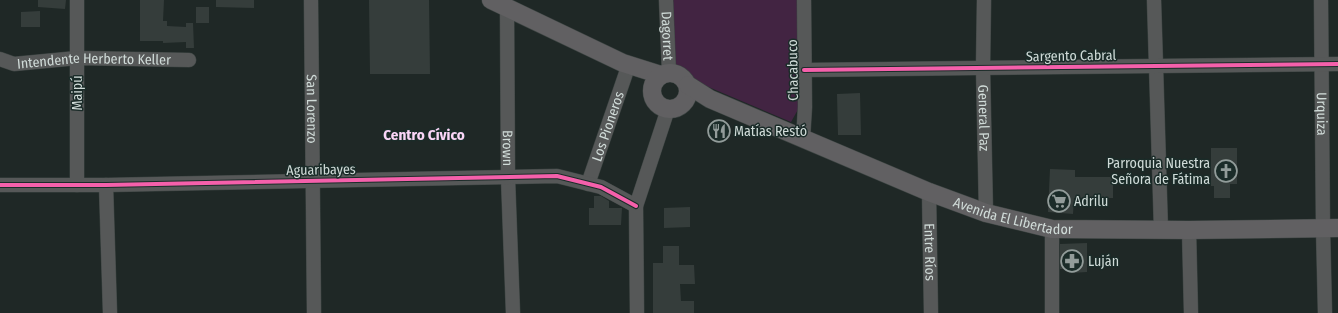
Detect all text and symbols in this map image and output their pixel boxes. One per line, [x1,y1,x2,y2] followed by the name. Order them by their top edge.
[658,11,677,61] street label: Dagorret
[784,39,802,101] street label: Chacabuco
[1026,47,1117,65] street label: Sargento Cabral
[16,49,171,72] street label: Intendente Herberto Keller
[303,74,321,144] street label: San Lorenzo
[69,75,86,111] street label: Maipú
[975,85,993,152] street label: General Paz
[588,89,628,164] street label: Los Pioneros
[1313,92,1331,136] street label: Urquiza
[706,118,732,144] restaurant icon: Matías Restó
[734,123,807,140] place label: Matías Restó
[383,126,465,144] district label: Centro Cívico
[499,130,516,166] street label: Brown
[1107,155,1210,188] place label: Parroquia Nuestra Señora de Fátima
[1213,158,1239,184] church icon: Parroquia Nuestra Señora de Fátima
[286,161,356,179] street label: Aguaribayes
[1046,188,1072,214] supermarket icon: Adrilu
[951,193,1073,238] street label: Avenida El Libertador
[1074,193,1108,210] place label: Adrilu
[921,223,939,281] street label: Entre Ríos
[1059,248,1085,274] pharmacy icon: Luján
[1088,253,1119,270] place label: Luján

